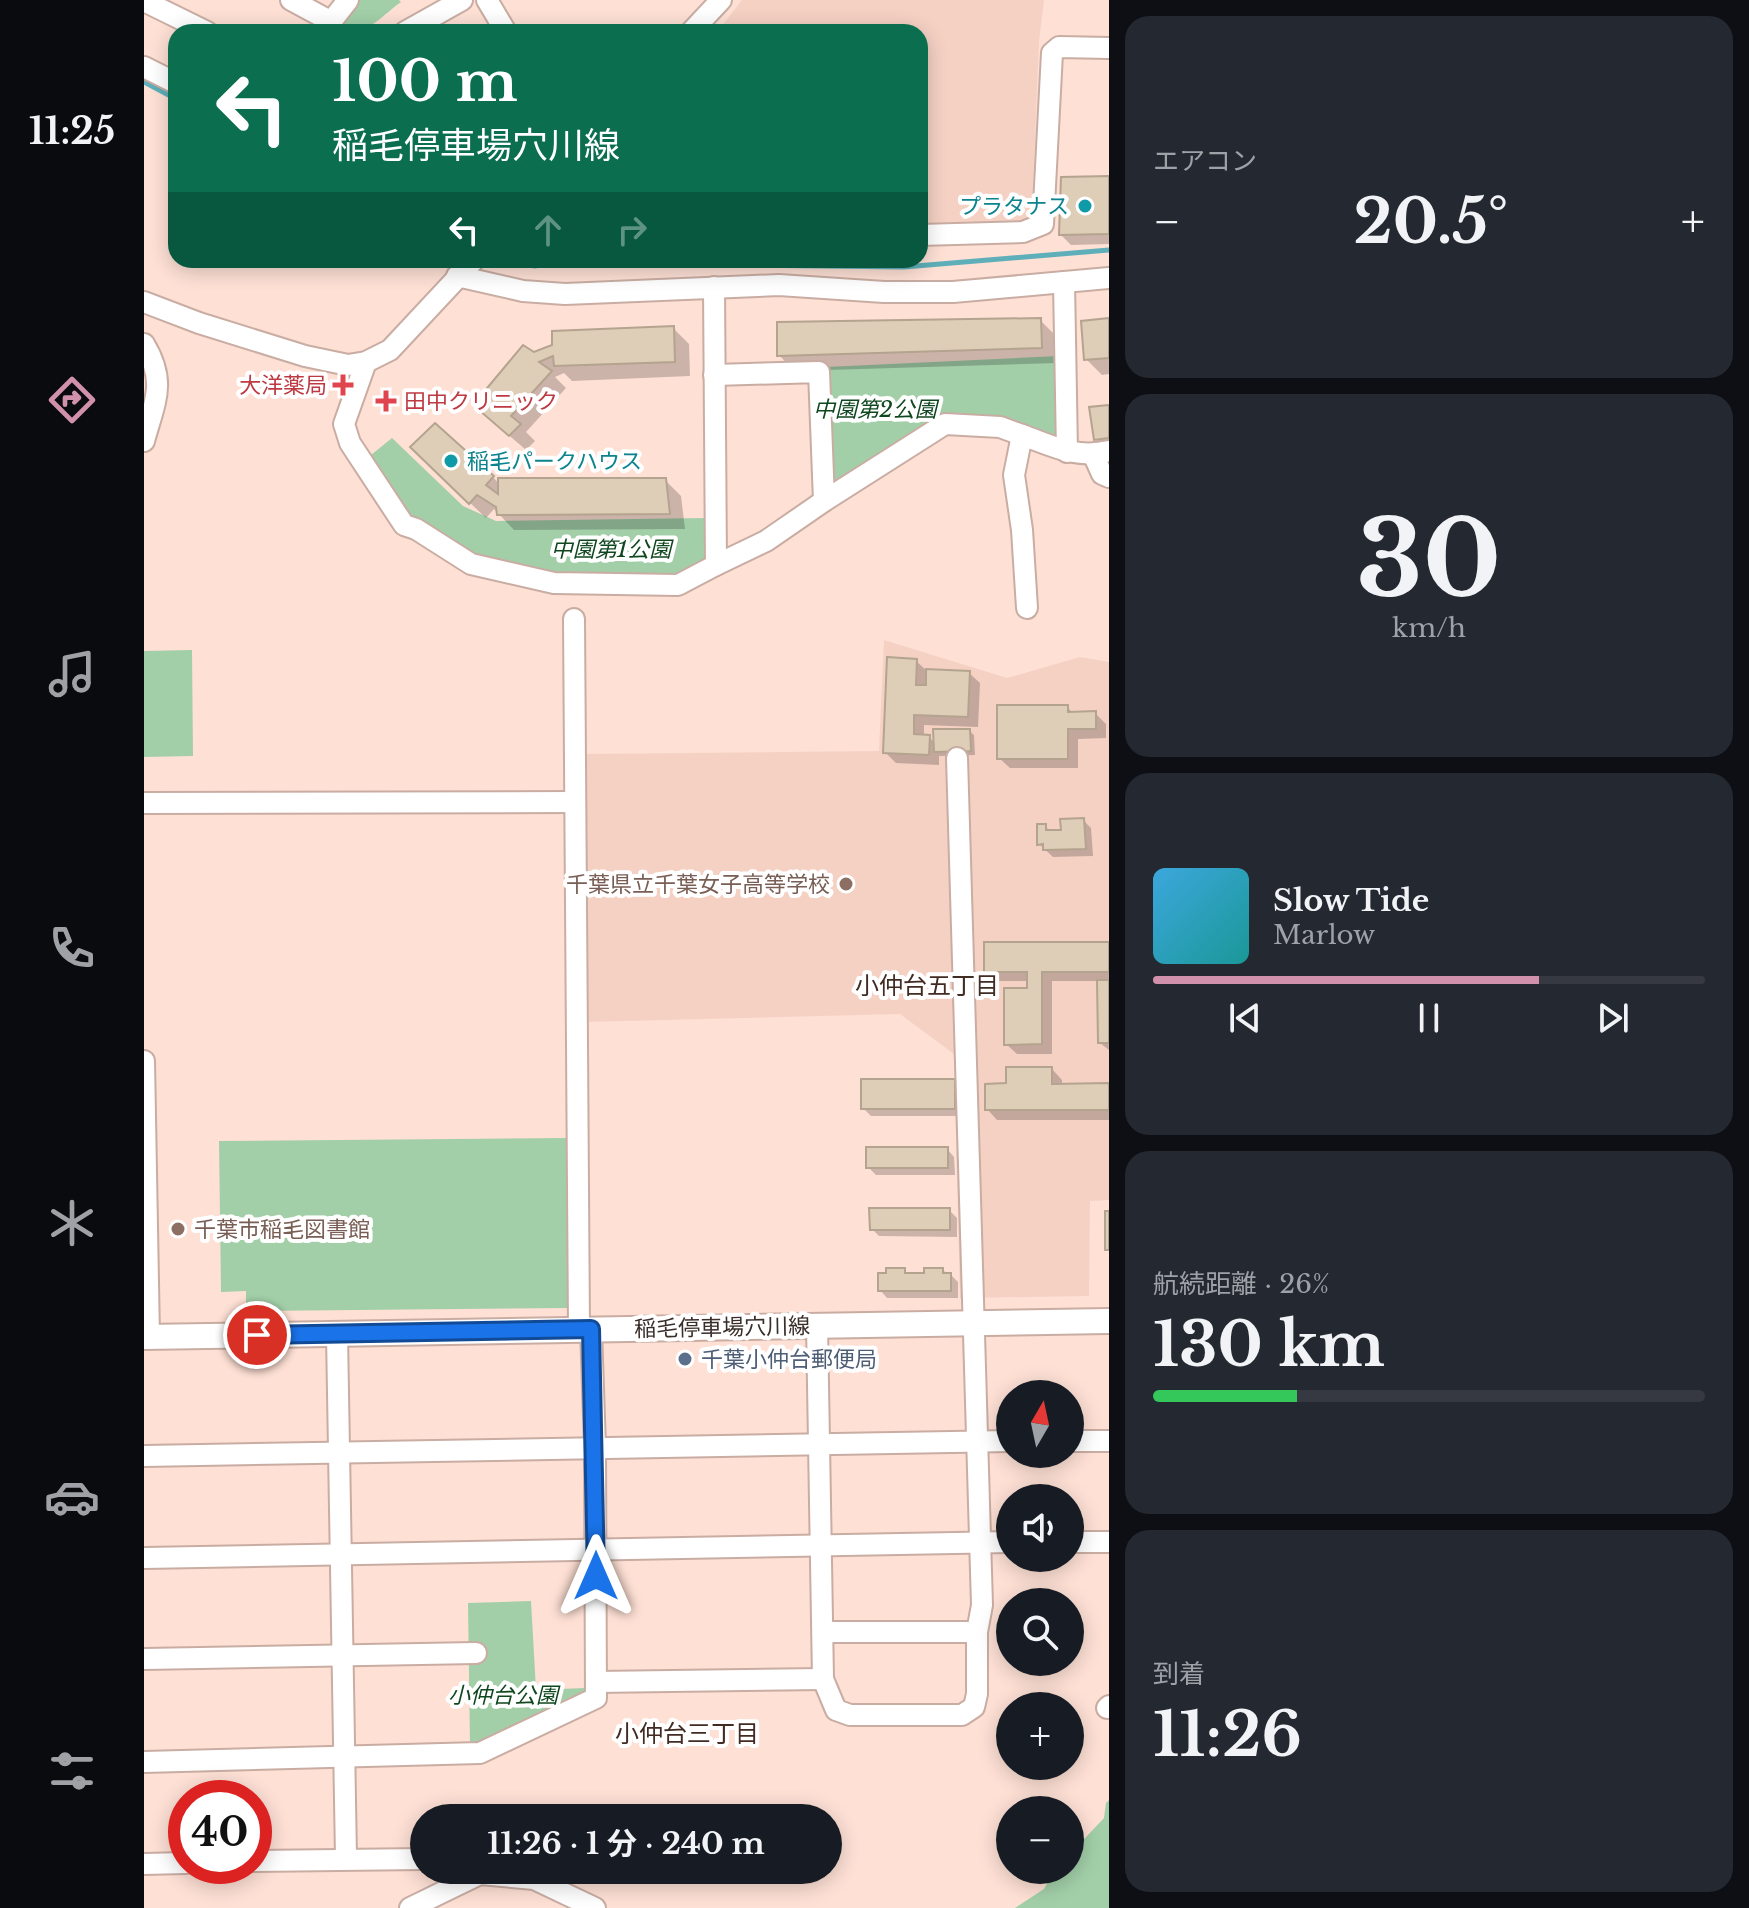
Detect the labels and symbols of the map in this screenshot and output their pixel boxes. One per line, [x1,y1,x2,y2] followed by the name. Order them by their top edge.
[959,193,1069,220] place label: プラタナス
[1076,197,1094,215] marker: プラタナス
[239,372,327,399] place label: 大洋薬局
[334,376,352,394] marker: 大洋薬局
[404,388,558,415] place label: 田中クリニック
[375,390,397,412] marker: 田中クリニック
[813,396,940,423] park label: 中園第2公園
[467,448,642,475] place label: 稲毛パークハウス
[442,452,460,470] marker: 稲毛パークハウス
[551,536,674,563] park label: 中園第1公園
[566,871,830,898] place label: 千葉県立千葉女子高等学校
[837,875,855,893] marker: 千葉県立千葉女子高等学校
[855,971,999,1000] district label: 小仲台五丁目
[194,1216,370,1243] place label: 千葉市稲毛図書館
[169,1220,187,1238] marker: 千葉市稲毛図書館
[223,1301,291,1369] pin
[634,1312,810,1343] street label: 稲毛停車場穴川線
[701,1346,877,1373] place label: 千葉小仲台郵便局
[676,1350,694,1368] marker: 千葉小仲台郵便局
[996,1380,1084,1468] north arrow
[554,1534,638,1618] position arrow
[448,1682,561,1709] park label: 小仲台公園
[615,1719,759,1748] district label: 小仲台三丁目
[168,1780,272,1884] speed limit sign: 40

